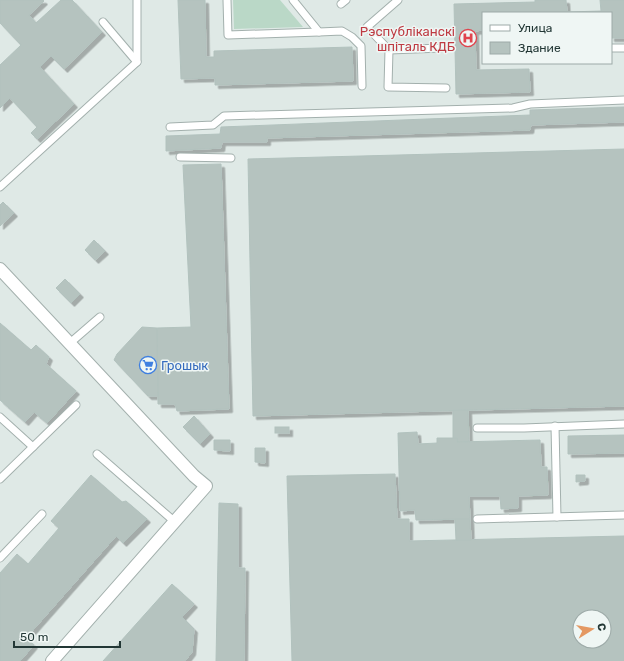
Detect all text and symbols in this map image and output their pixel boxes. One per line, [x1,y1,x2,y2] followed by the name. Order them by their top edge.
[482,12,612,64] legend
[518,21,552,35] text: Улица
[360,24,455,54] place label: Рэспубліканскі шпіталь КДБ
[458,28,478,48] hospital icon: Рэспубліканскі шпіталь КДБ
[518,41,561,55] text: Здание
[138,355,158,375] supermarket icon: Грошык
[161,358,208,373] place label: Грошык
[572,609,612,649] north arrow
[594,622,608,632] text: С
[14,623,120,649] scale bar
[20,630,48,644] text: 50 m

